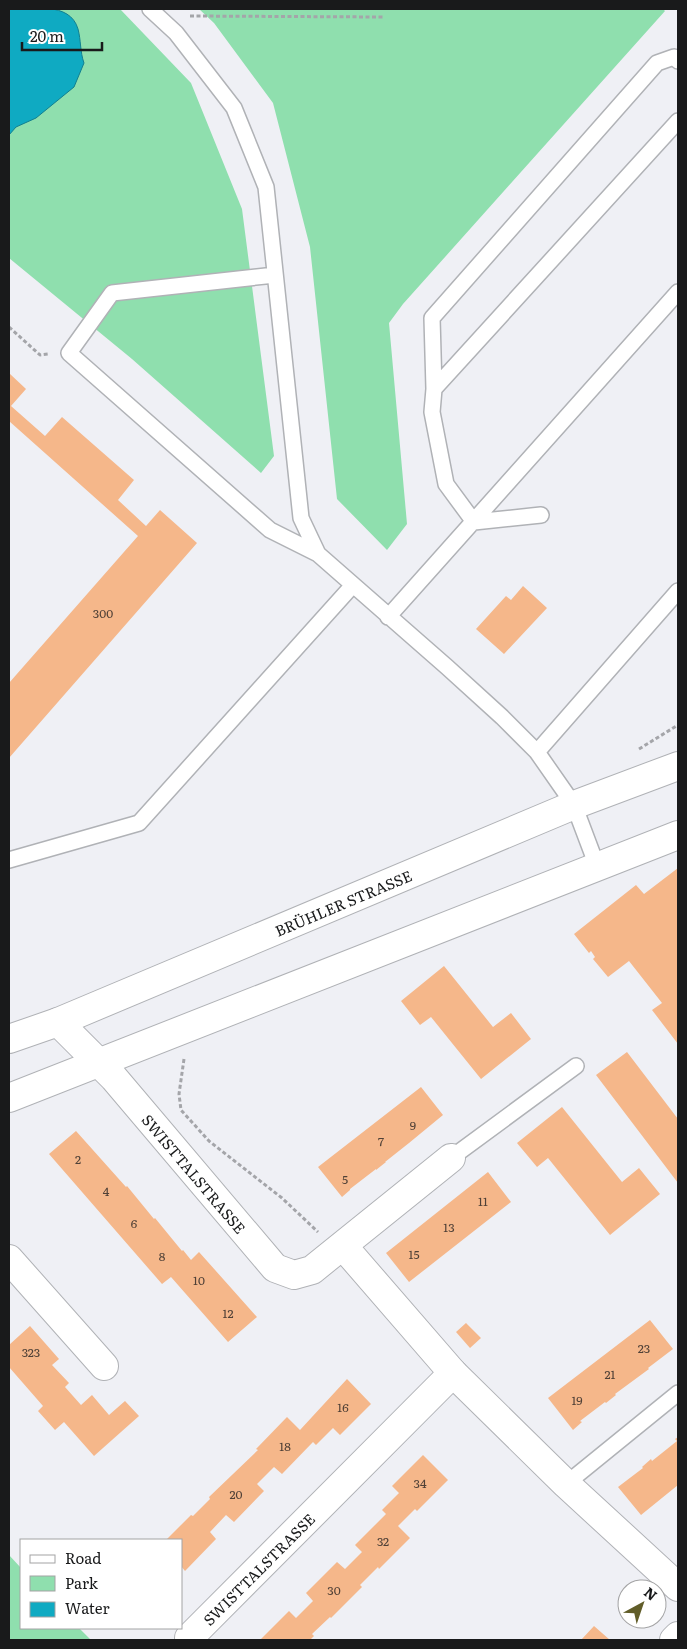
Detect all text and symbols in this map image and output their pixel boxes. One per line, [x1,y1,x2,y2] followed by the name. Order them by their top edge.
[22,20,102,52] scale bar
[30,24,64,47] text: 20 m
[93,604,113,622] house number: 300
[271,863,415,941] street label: BRÜHLER STRASSE
[137,1108,252,1238] street label: SWISTTALSTRASSE
[410,1116,416,1134] house number: 9
[378,1132,384,1150] house number: 7
[75,1150,81,1168] house number: 2
[342,1170,348,1188] house number: 5
[103,1182,110,1200] house number: 4
[478,1192,488,1210] house number: 11
[131,1214,138,1232] house number: 6
[443,1218,455,1236] house number: 13
[409,1245,419,1263] house number: 15
[159,1247,166,1265] house number: 8
[193,1271,205,1289] house number: 10
[223,1304,233,1322] house number: 12
[638,1339,650,1357] house number: 23
[22,1343,40,1361] house number: 323
[605,1365,616,1383] house number: 21
[571,1391,583,1409] house number: 19
[337,1398,349,1416] house number: 16
[279,1437,291,1455] house number: 18
[413,1474,427,1492] house number: 34
[229,1485,243,1503] house number: 20
[197,1507,319,1630] street label: SWISTTALSTRASSE
[377,1532,389,1550] house number: 32
[20,1539,182,1629] legend
[65,1546,101,1569] text: Road
[65,1571,99,1594] text: Park
[617,1579,667,1629] north arrow
[327,1581,341,1599] house number: 30
[640,1582,662,1605] text: N
[65,1596,110,1619] text: Water

